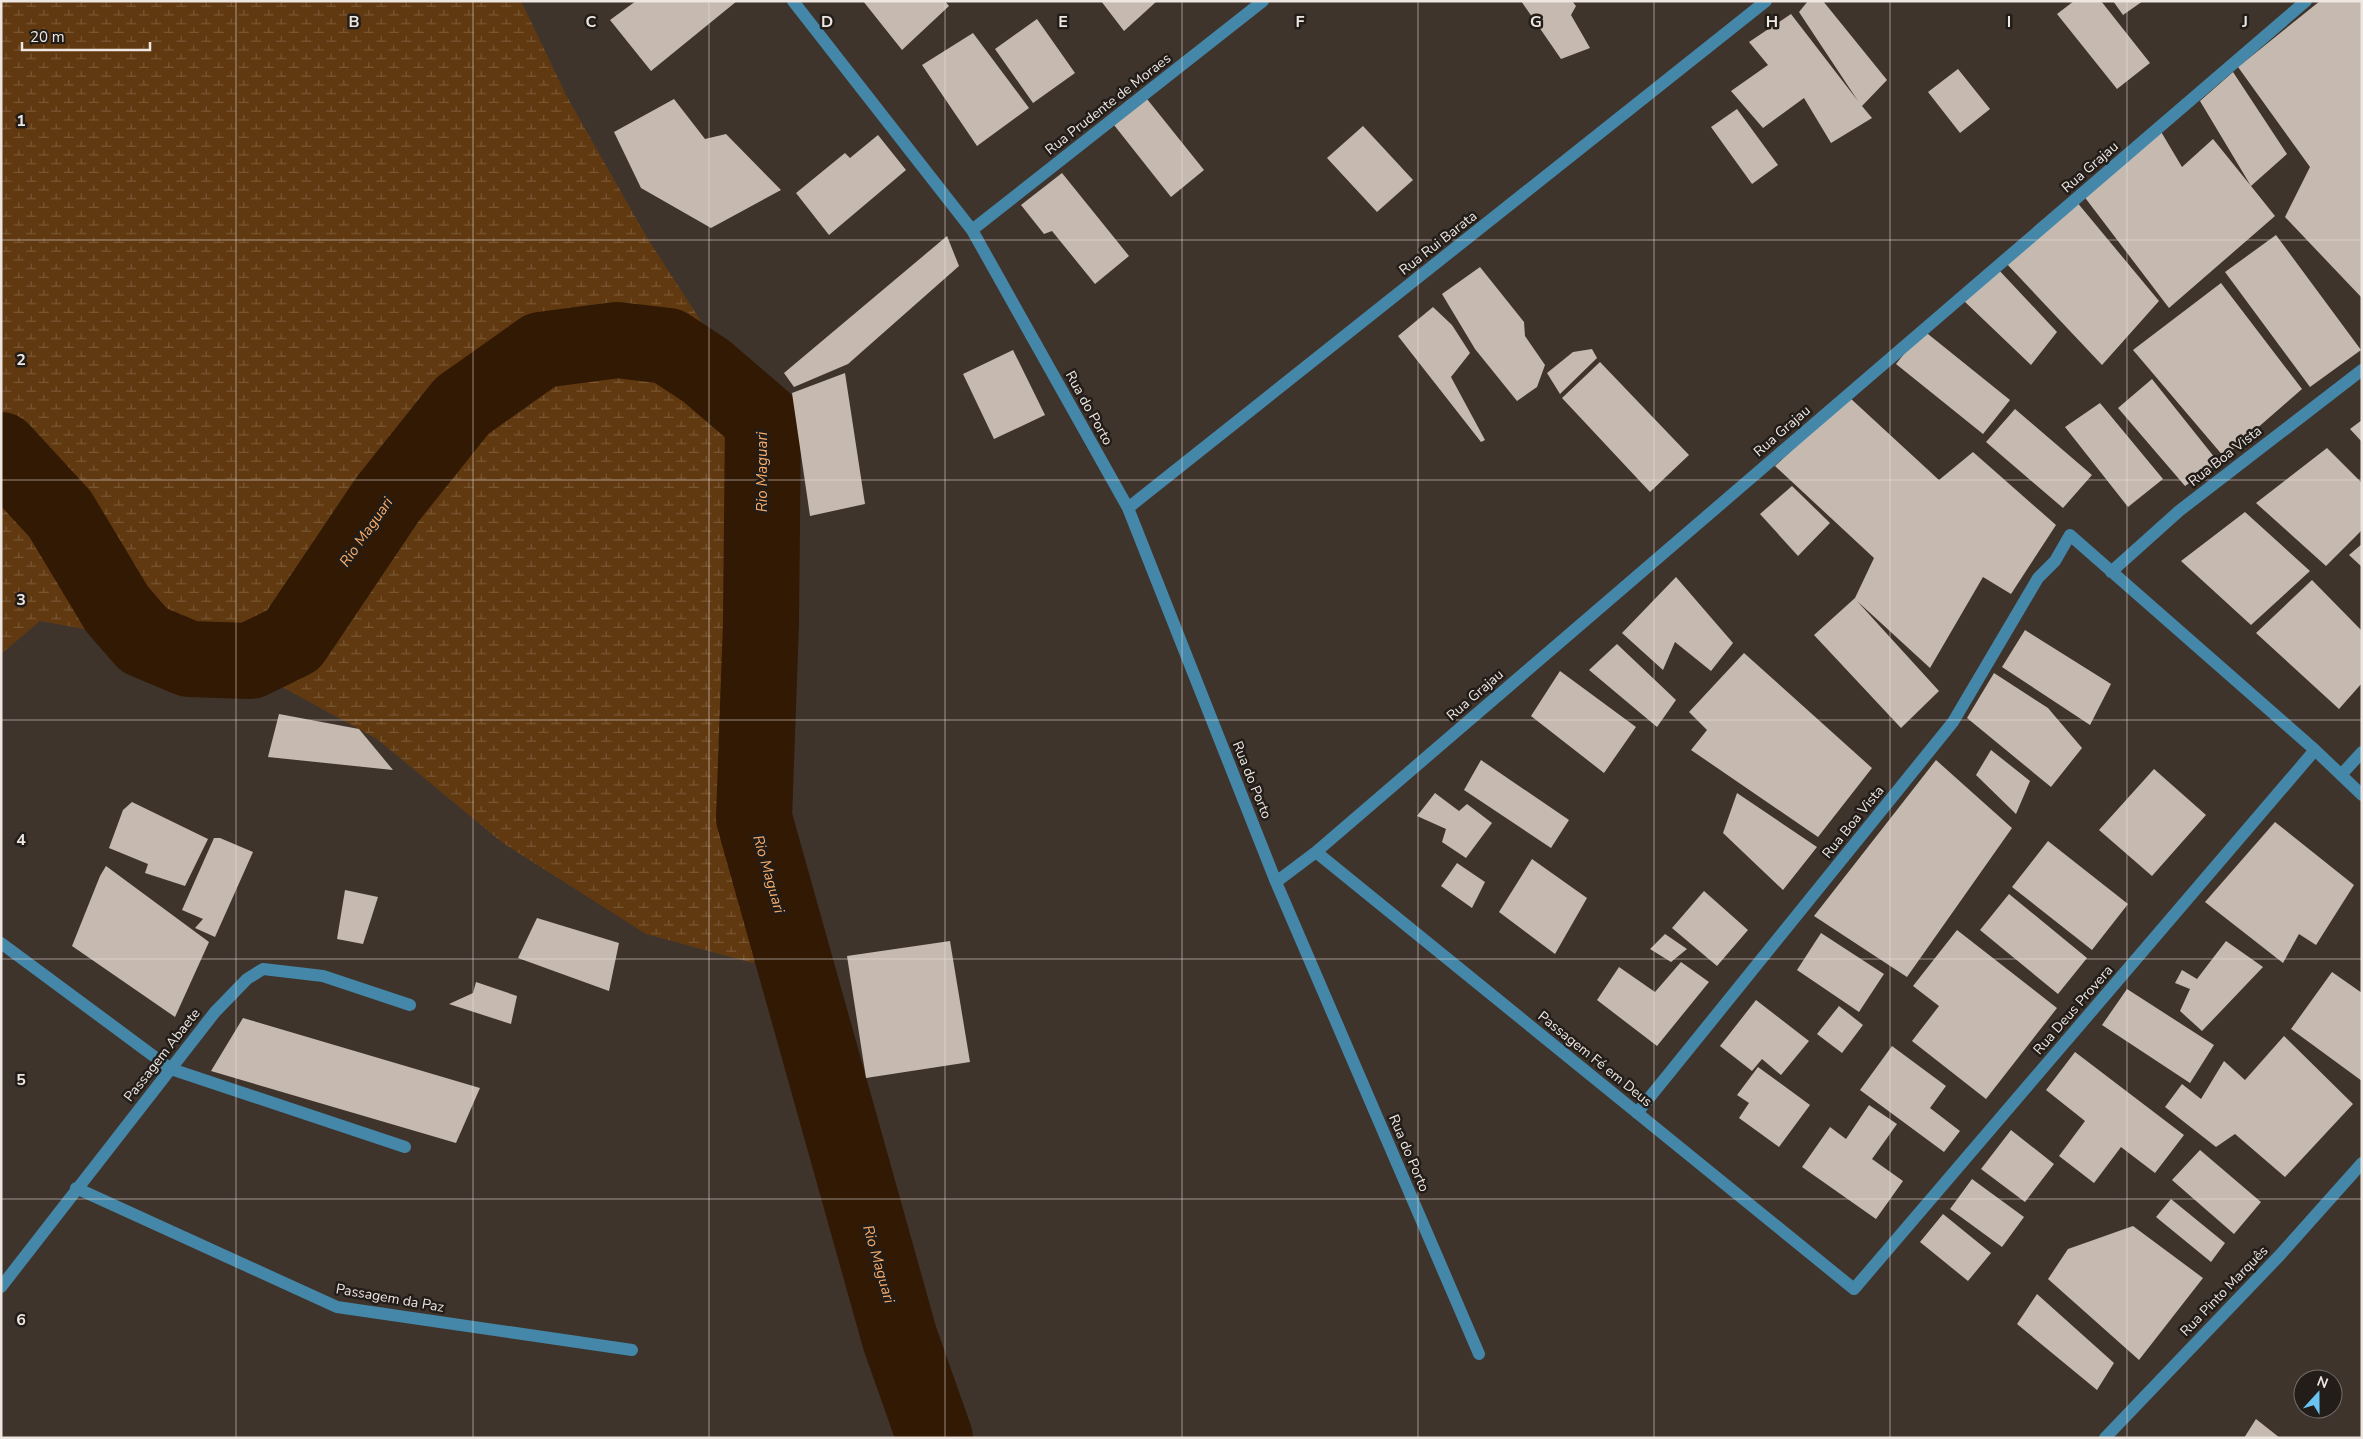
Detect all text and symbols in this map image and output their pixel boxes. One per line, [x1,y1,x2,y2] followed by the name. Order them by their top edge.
[348,11,360,33] text: B
[586,11,597,33] text: C
[821,11,833,33] text: D
[1058,11,1068,33] text: E
[1296,11,1305,33] text: F
[1530,11,1542,33] text: G
[1766,11,1778,33] text: H
[2007,11,2011,33] text: I
[2241,11,2248,33] text: J
[22,20,150,52] scale bar
[30,27,65,47] text: 20 m
[1041,49,1175,159] street label: Rua Prudente de Moraes
[16,110,26,132] text: 1
[2058,137,2122,197] street label: Rua Grajau
[1395,207,1481,279] street label: Rua Rui Barata
[16,349,26,371] text: 2
[1061,367,1117,449] street label: Rua do Porto
[1750,401,1814,461] street label: Rua Grajau
[2184,421,2266,491] street label: Rua Boa Vista
[752,431,772,512] water label: Rio Maguari
[335,493,398,571] water label: Rio Maguari
[16,589,26,611] text: 3
[1443,665,1507,725] street label: Rua Grajau
[1228,738,1276,822] street label: Rua do Porto
[1818,782,1888,862] street label: Rua Boa Vista
[16,829,26,851] text: 4
[748,833,790,916] water label: Rio Maguari
[2029,961,2117,1059] street label: Rua Deus Provera
[120,1004,204,1106] street label: Passagem Abaete
[1534,1007,1656,1111] street label: Passagem Fé em Deus
[16,1069,26,1091] text: 5
[1384,1111,1434,1195] street label: Rua do Porto
[858,1223,900,1306] water label: Rio Maguari
[2176,1241,2272,1340] street label: Rua Pinto Marquês
[334,1279,446,1317] street label: Passagem da Paz
[16,1309,26,1331] text: 6
[2293,1369,2343,1419] north arrow
[2314,1372,2331,1393] text: N

